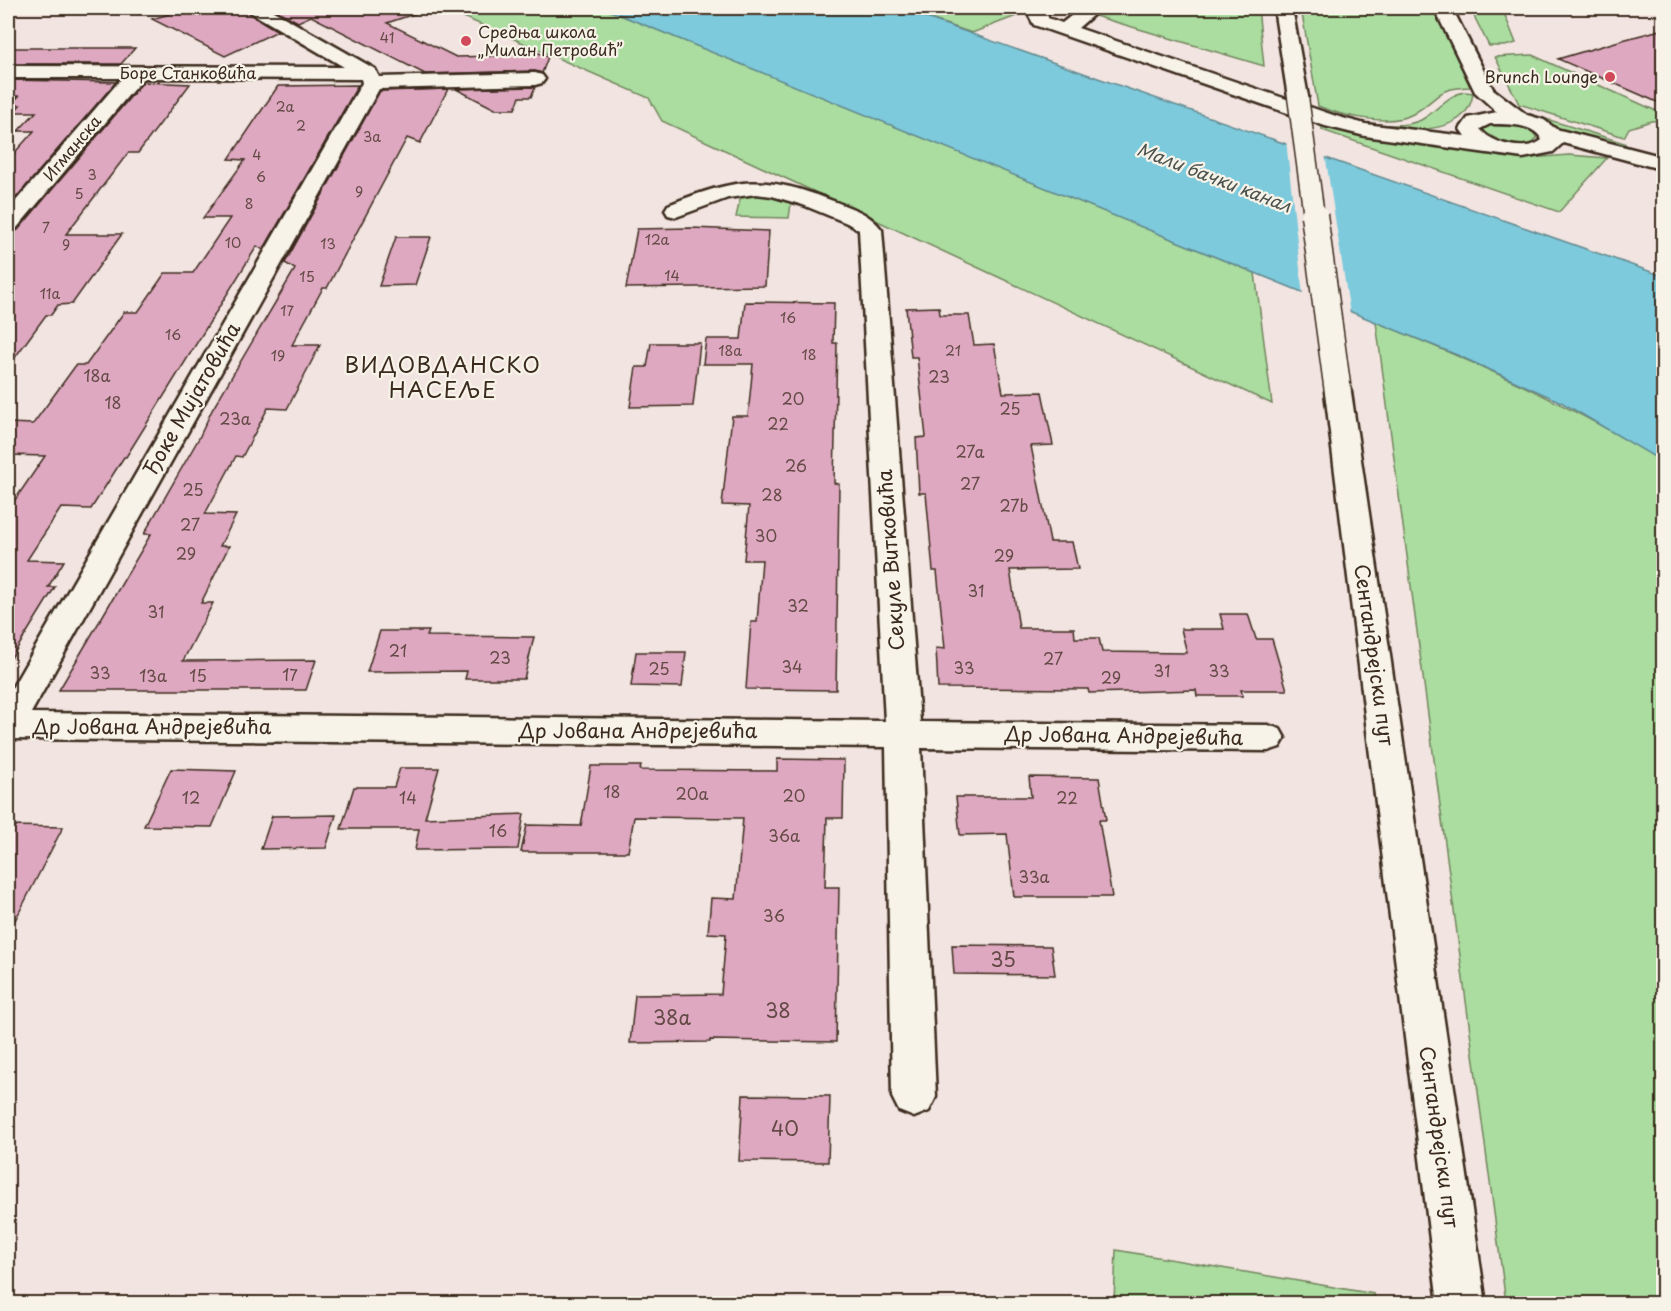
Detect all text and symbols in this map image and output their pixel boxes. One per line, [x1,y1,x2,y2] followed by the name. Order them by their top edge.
[478,19,623,61] place label: Средња школа „Милан Петровић”
[380,27,394,48] house number: 41
[459,34,473,48] marker: Средња школа „Милан Петровић”
[120,60,256,84] street label: Боре Станковића
[1484,64,1598,88] place label: Brunch Lounge
[1603,70,1617,84] marker: Brunch Lounge
[276,96,294,117] house number: 2a
[36,109,106,186] street label: Игманска
[296,115,306,136] house number: 2
[363,126,381,147] house number: 3a
[1133,135,1296,219] water label: Мали бачки канал
[252,144,262,165] house number: 4
[87,164,97,185] house number: 3
[256,166,266,187] house number: 6
[355,181,363,202] house number: 9
[74,183,84,204] house number: 5
[245,193,253,214] house number: 8
[42,217,50,238] house number: 7
[645,229,670,250] house number: 12a
[225,232,241,253] house number: 10
[320,233,336,254] house number: 13
[62,234,70,255] house number: 9
[664,265,680,286] house number: 14
[299,266,315,287] house number: 15
[40,283,61,304] house number: 11a
[280,300,294,321] house number: 17
[780,307,796,328] house number: 16
[135,316,247,481] street label: Ђоке Мијатовића
[165,324,181,345] house number: 16
[718,340,742,361] house number: 18a
[945,340,961,361] house number: 21
[801,344,817,365] house number: 18
[271,345,285,366] house number: 19
[344,347,542,405] district label: ВИДОВДАНСКО НАСЕЉЕ
[83,363,111,387] house number: 18a
[928,364,950,388] house number: 23
[782,386,804,410] house number: 20
[104,390,122,414] house number: 18
[999,396,1021,420] house number: 25
[219,406,251,430] house number: 23a
[767,411,789,435] house number: 22
[955,439,985,463] house number: 27a
[785,453,807,477] house number: 26
[869,468,911,652] street label: Секуле Витковића
[960,471,980,495] house number: 27
[182,477,204,501] house number: 25
[761,482,783,506] house number: 28
[999,493,1029,517] house number: 27b
[180,512,200,536] house number: 27
[755,523,777,547] house number: 30
[176,541,196,565] house number: 29
[994,543,1014,567] house number: 29
[1347,562,1403,748] street label: Сентандрејски пут
[968,578,984,602] house number: 31
[787,593,809,617] house number: 32
[148,599,164,623] house number: 31
[389,638,407,662] house number: 21
[489,645,511,669] house number: 23
[1043,646,1063,670] house number: 27
[781,654,803,678] house number: 34
[953,655,975,679] house number: 33
[648,656,670,680] house number: 25
[1154,658,1170,682] house number: 31
[1208,658,1230,682] house number: 33
[89,660,111,684] house number: 33
[282,662,298,686] house number: 17
[139,663,167,687] house number: 13a
[189,663,207,687] house number: 15
[1101,665,1121,689] house number: 29
[32,711,272,741] street label: Др Јована Андрејевића
[518,715,758,745] street label: Др Јована Андрејевића
[1004,718,1244,752] street label: Др Јована Андрејевића
[603,779,621,803] house number: 18
[676,781,708,805] house number: 20a
[783,783,805,807] house number: 20
[182,785,200,809] house number: 12
[399,785,417,809] house number: 14
[1056,785,1078,809] house number: 22
[489,818,507,842] house number: 16
[768,823,800,847] house number: 36a
[1019,864,1050,888] house number: 33a
[763,903,785,927] house number: 36
[990,944,1016,974] house number: 35
[765,995,791,1025] house number: 38
[653,1002,692,1032] house number: 38a
[1412,1044,1468,1230] street label: Сентандрејски пут
[771,1113,799,1143] house number: 40

